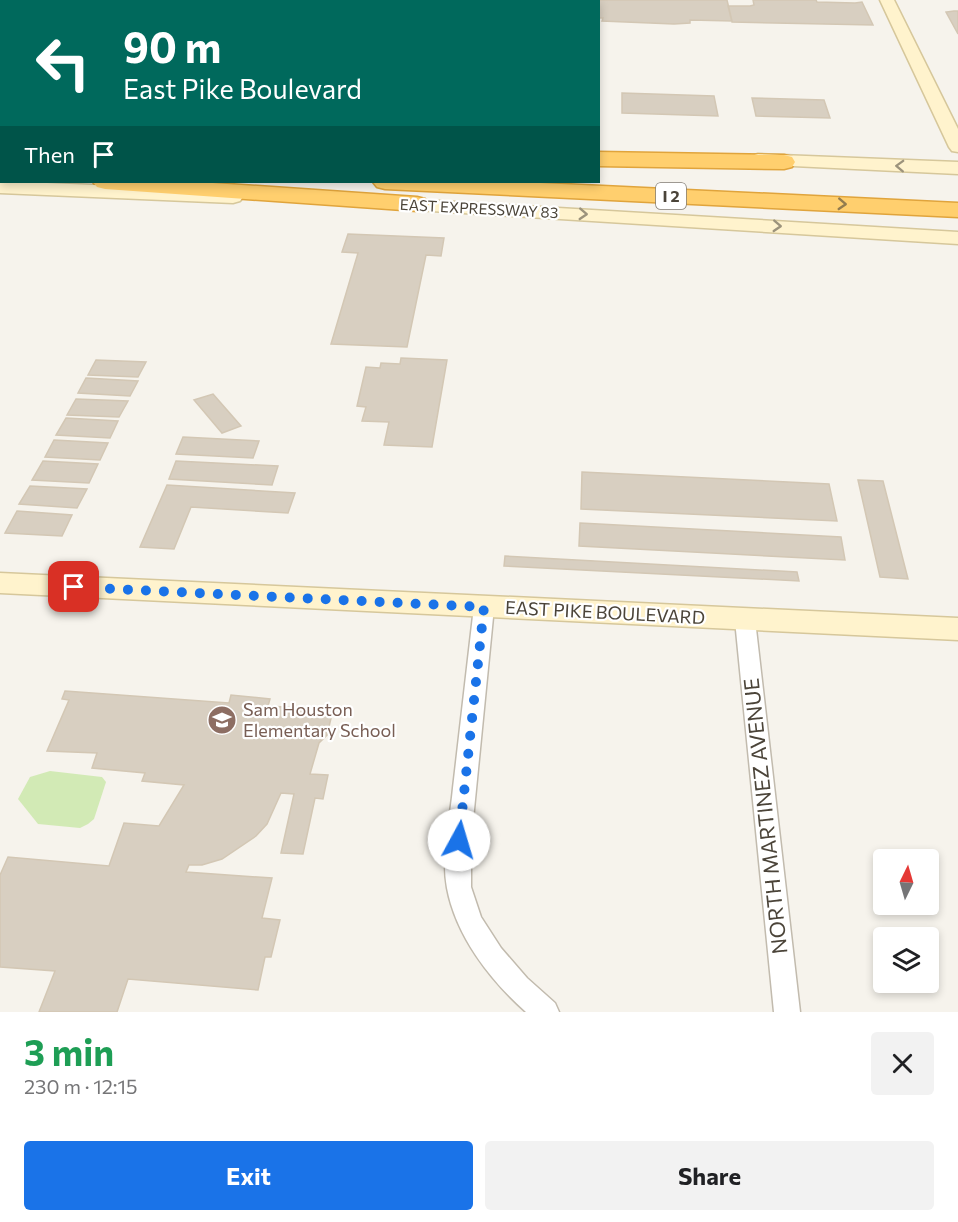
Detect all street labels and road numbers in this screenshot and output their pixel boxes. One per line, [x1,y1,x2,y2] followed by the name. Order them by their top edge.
[656,183,686,209] road number: I 2
[399,195,559,221] street label: EAST EXPRESSWAY 83
[505,596,706,628] street label: EAST PIKE BOULEVARD
[738,677,791,955] street label: NORTH MARTINEZ AVENUE

